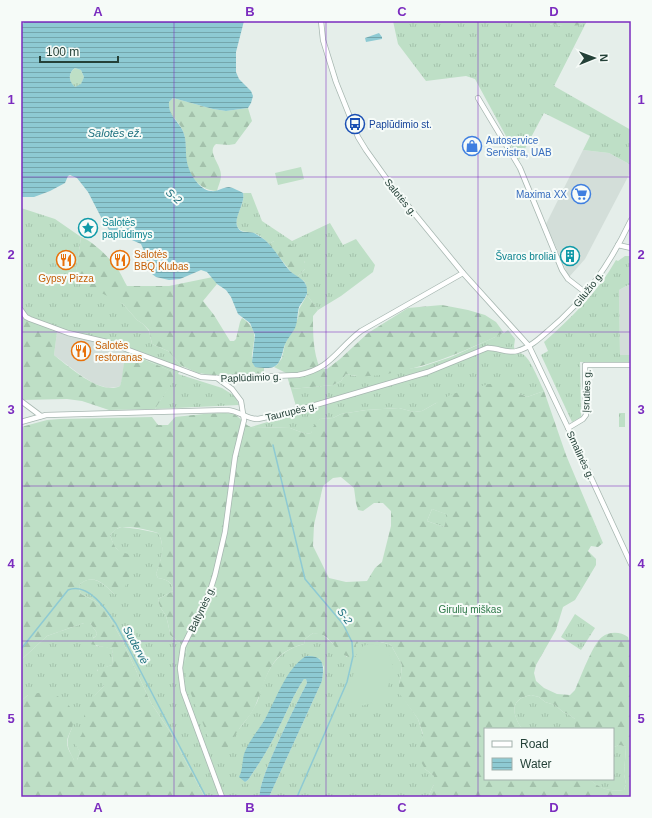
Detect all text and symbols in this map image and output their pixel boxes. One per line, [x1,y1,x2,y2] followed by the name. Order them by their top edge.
[93,4,103,19] text: A
[245,4,255,19] text: B
[397,4,407,19] text: C
[549,4,559,19] text: D
[40,38,118,64] scale bar
[574,38,614,78] north arrow
[46,45,79,59] text: 100 m
[598,54,610,62] text: N
[7,92,15,107] text: 1
[637,92,645,107] text: 1
[344,113,366,135] bus stop icon: Paplūdimio st.
[369,119,432,130] place label: Paplūdimio st.
[88,127,142,139] water label: Salotės ež.
[461,135,483,157] shop icon: Autoservice Servistra, UAB
[486,135,552,158] place label: Autoservice Servistra, UAB
[382,177,419,218] street label: Salotės g.
[570,183,592,205] supermarket icon: Maxima XX
[164,186,184,206] water label: S-2
[516,189,567,200] place label: Maxima XX
[77,217,99,239] place icon: Salotės paplūdimys
[102,217,153,240] place label: Salotės paplūdimys
[559,245,581,267] building icon: Švaros broliai
[7,247,15,262] text: 2
[637,247,645,262] text: 2
[55,249,77,271] restaurant icon: Gypsy Pizza
[109,249,131,271] restaurant icon: Salotės BBQ Klubas
[134,249,188,272] place label: Salotės BBQ Klubas
[495,250,556,262] place label: Švaros broliai
[571,269,606,309] street label: Gilužio g.
[38,273,94,284] place label: Gypsy Pizza
[70,340,92,362] restaurant icon: Salotės restoranas
[95,340,142,363] place label: Salotės restoranas
[580,369,593,413] street label: Įsruties g.
[221,371,281,384] street label: Paplūdimio g.
[264,400,318,423] street label: Taurupės g.
[7,402,15,417] text: 3
[637,402,645,417] text: 3
[565,429,597,481] street label: Smalinės g.
[7,556,15,571] text: 4
[637,556,645,571] text: 4
[186,584,217,634] street label: Baltynės g.
[439,604,501,615] park label: Girulių miškas
[335,606,355,626] water label: S-2
[121,624,151,666] water label: Sudervė
[7,711,15,726] text: 5
[637,711,645,726] text: 5
[484,728,614,780] legend
[520,737,549,751] text: Road
[520,757,552,771] text: Water
[93,800,103,815] text: A
[245,800,255,815] text: B
[397,800,407,815] text: C
[549,800,559,815] text: D

